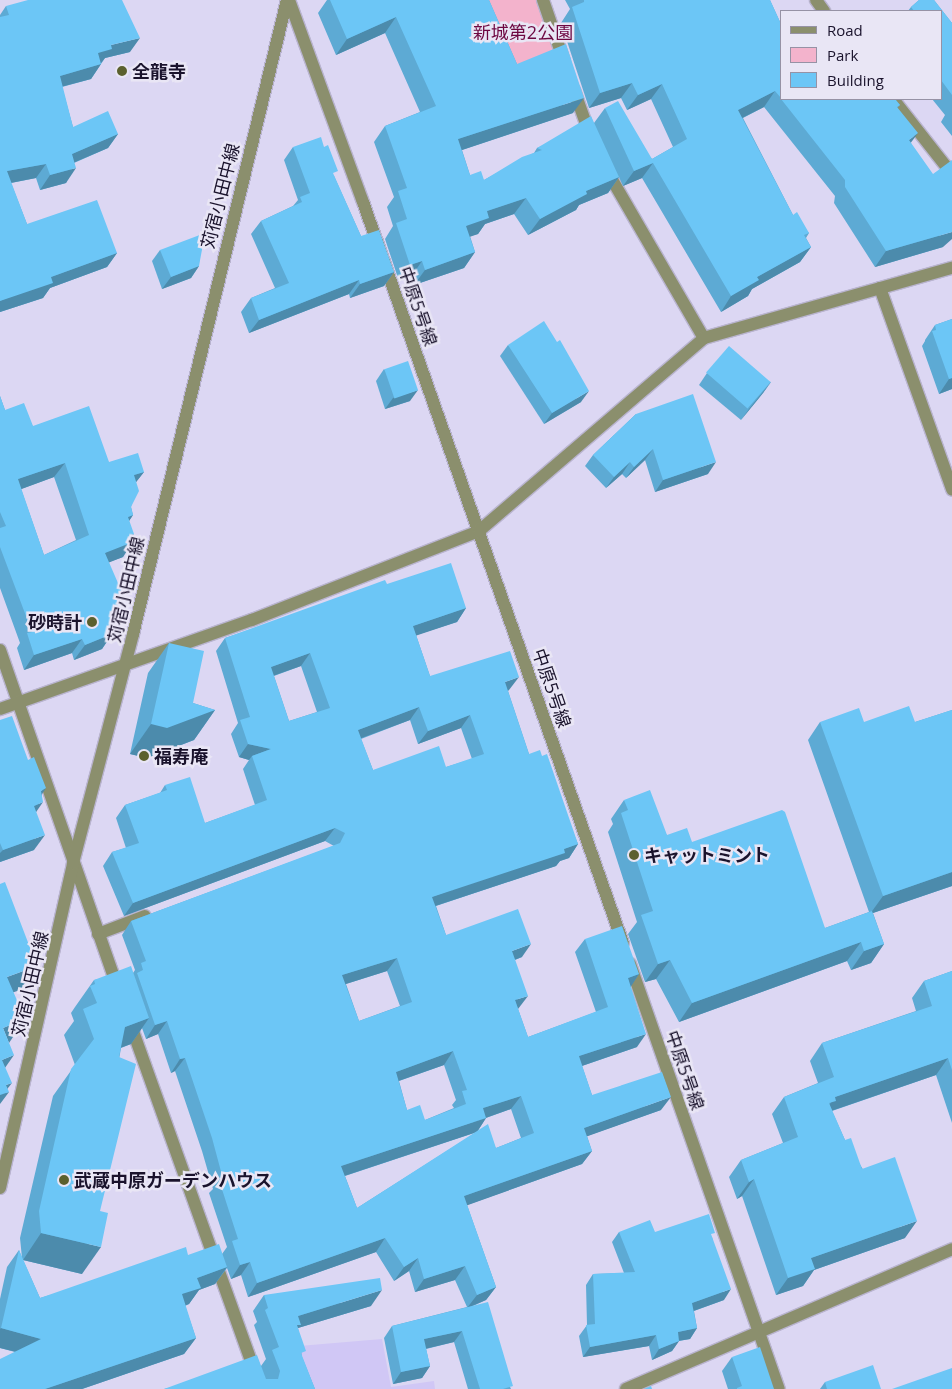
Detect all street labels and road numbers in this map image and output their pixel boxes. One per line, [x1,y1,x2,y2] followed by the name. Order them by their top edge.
[196,141,244,251] street label: 苅宿小田中線
[394,264,442,348] street label: 中原5号線
[103,535,149,645] street label: 苅宿小田中線
[528,646,576,730] street label: 中原5号線
[7,929,53,1039] street label: 苅宿小田中線
[661,1028,709,1112] street label: 中原5号線

